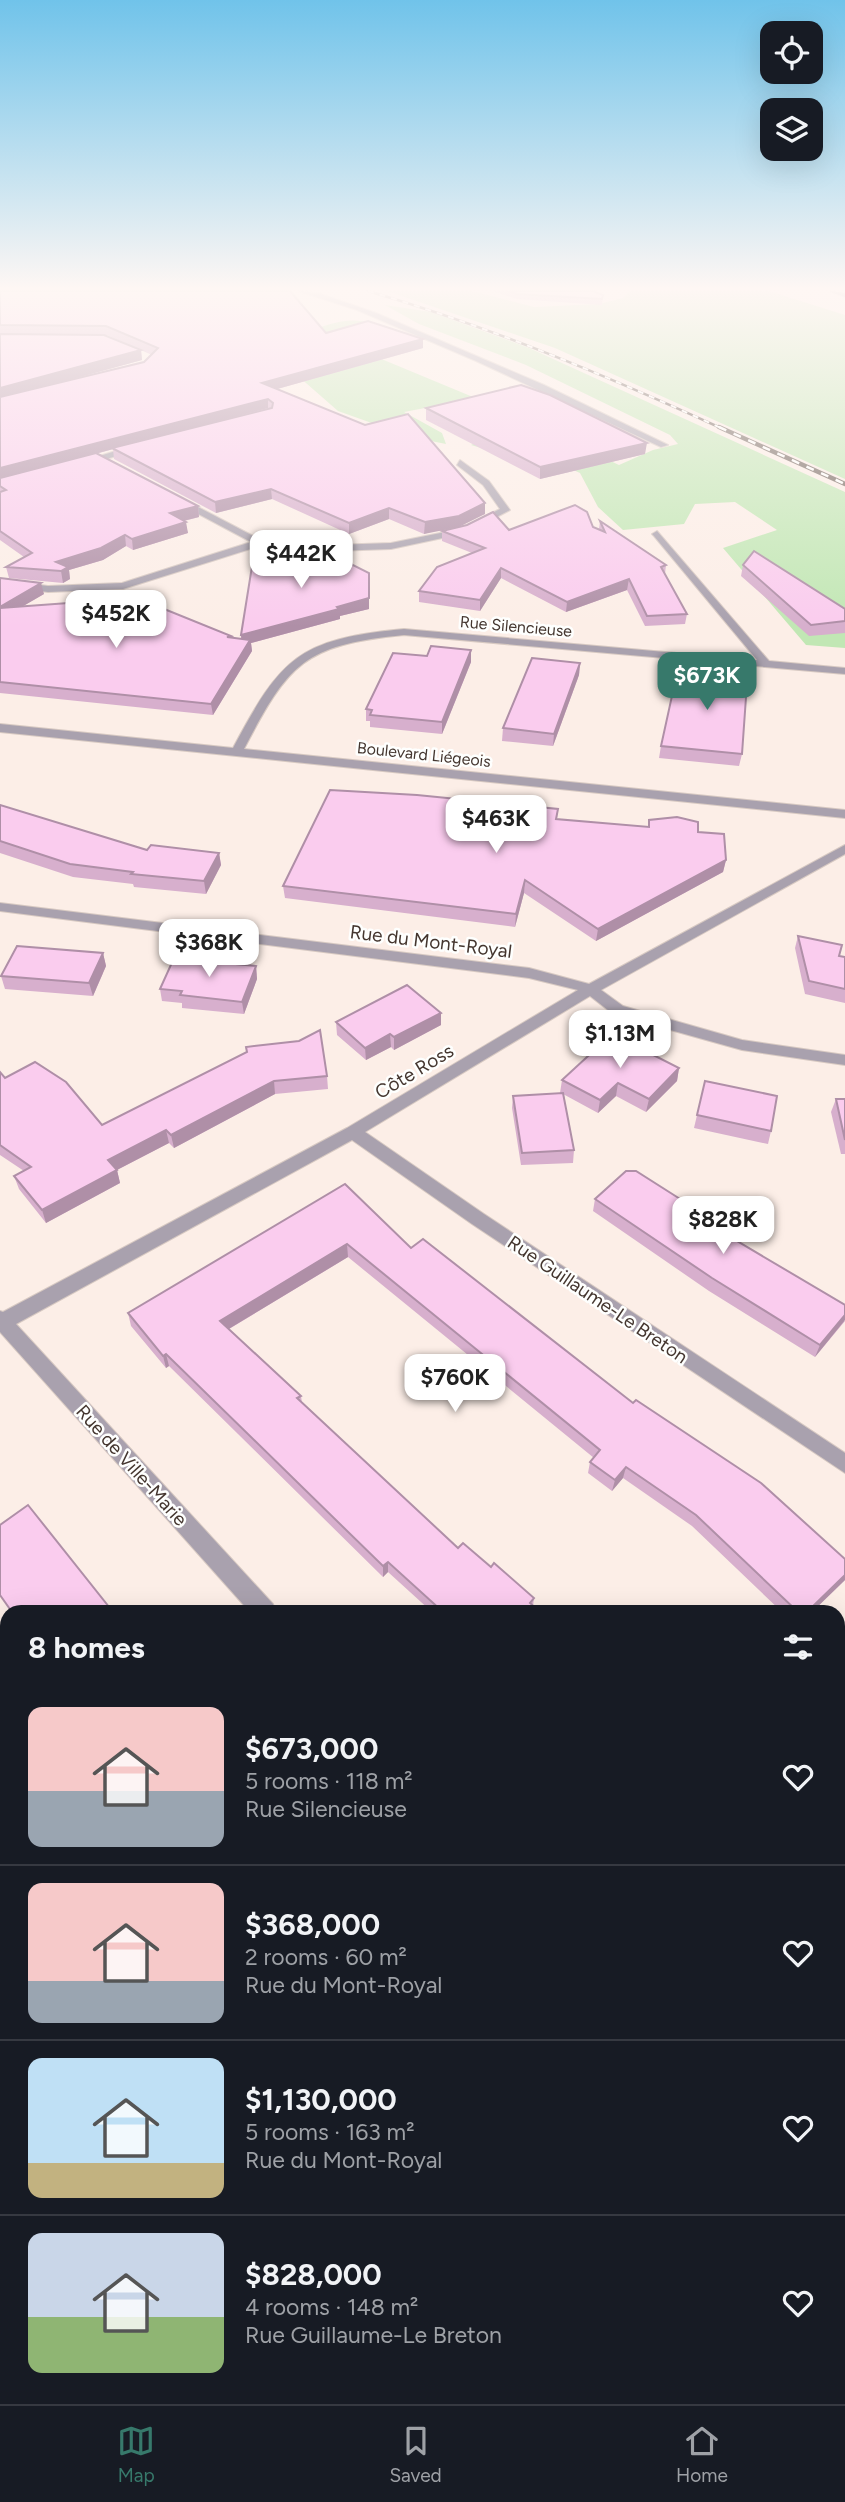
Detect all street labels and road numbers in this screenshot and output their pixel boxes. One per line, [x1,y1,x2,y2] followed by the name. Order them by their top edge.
[459,612,573,641] street label: Rue Silencieuse
[356,738,492,771] street label: Boulevard Liégeois
[349,920,513,963] street label: Rue du Mont-Royal
[371,1039,458,1104] street label: Côte Ross
[503,1231,692,1368] street label: Rue Guillaume-Le Breton
[71,1400,192,1531] street label: Rue de Ville-Marie

